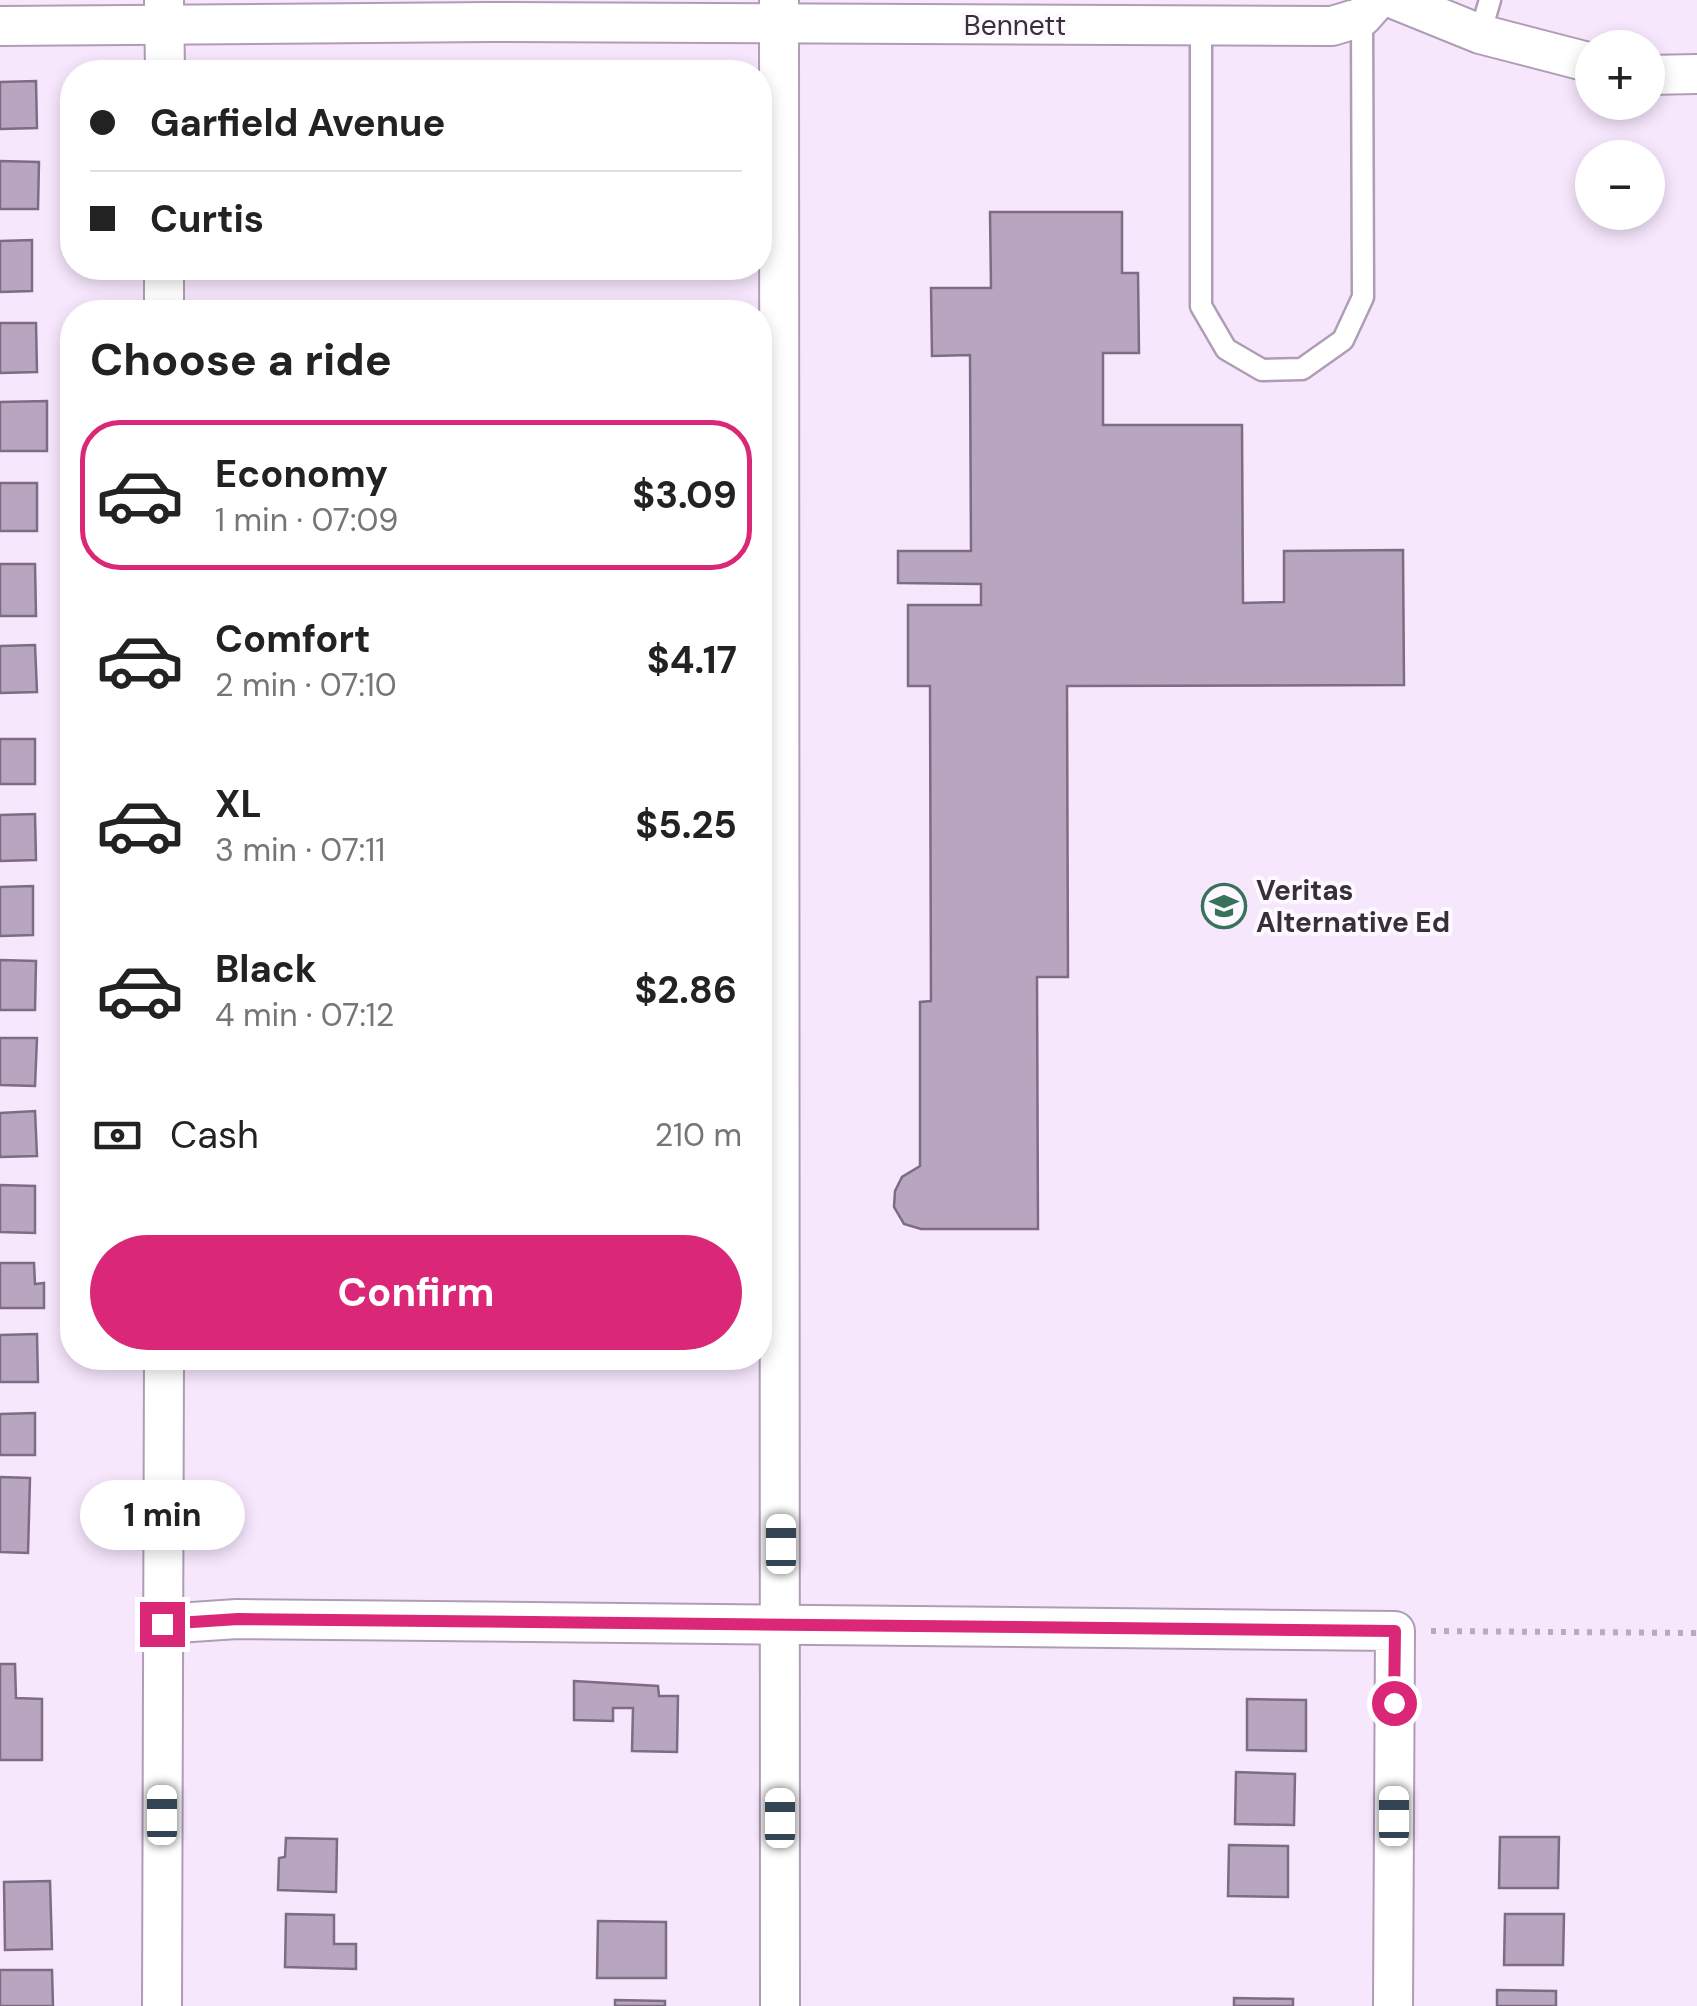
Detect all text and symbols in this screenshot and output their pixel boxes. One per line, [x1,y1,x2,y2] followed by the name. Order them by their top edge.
[964,7,1066,44] street label: Bennett
[1575,30,1665,230] map controls
[1575,30,1665,120] button: +
[150,98,445,148] text: Garfield Avenue
[1575,140,1665,230] button: −
[150,194,264,244] text: Curtis
[90,330,392,389] text: Choose a ride
[215,449,388,499] text: Economy
[95,450,185,540] icon: car
[632,470,737,520] text: $3.09
[215,499,398,541] text: 1 min · 07:09
[215,614,371,664] text: Comfort
[95,615,185,705] icon: car
[647,635,737,685] text: $4.17
[215,664,397,706] text: 2 min · 07:10
[215,779,262,829] text: XL
[95,780,185,870] icon: car
[635,800,737,850] text: $5.25
[215,829,385,871] text: 3 min · 07:11
[1256,872,1450,941] place label: Veritas Alternative Ed
[1201,883,1247,929] school or university icon: Veritas Alternative Ed
[215,944,317,994] text: Black
[95,945,185,1035] icon: car
[634,965,737,1015] text: $2.86
[215,994,394,1036] text: 4 min · 07:12
[90,1108,145,1163] icon: cash
[170,1110,259,1160] text: Cash
[655,1114,742,1156] text: 210 m
[90,1235,742,1350] button: Confirm
[80,1479,244,1549] callout: 1 min
[124,1494,201,1536] text: 1 min
[766,1514,796,1574] car
[140,1602,185,1647] route end
[1372,1681,1417,1726] route start
[147,1785,177,1845] car
[1379,1786,1409,1846] car
[765,1788,795,1848] car

